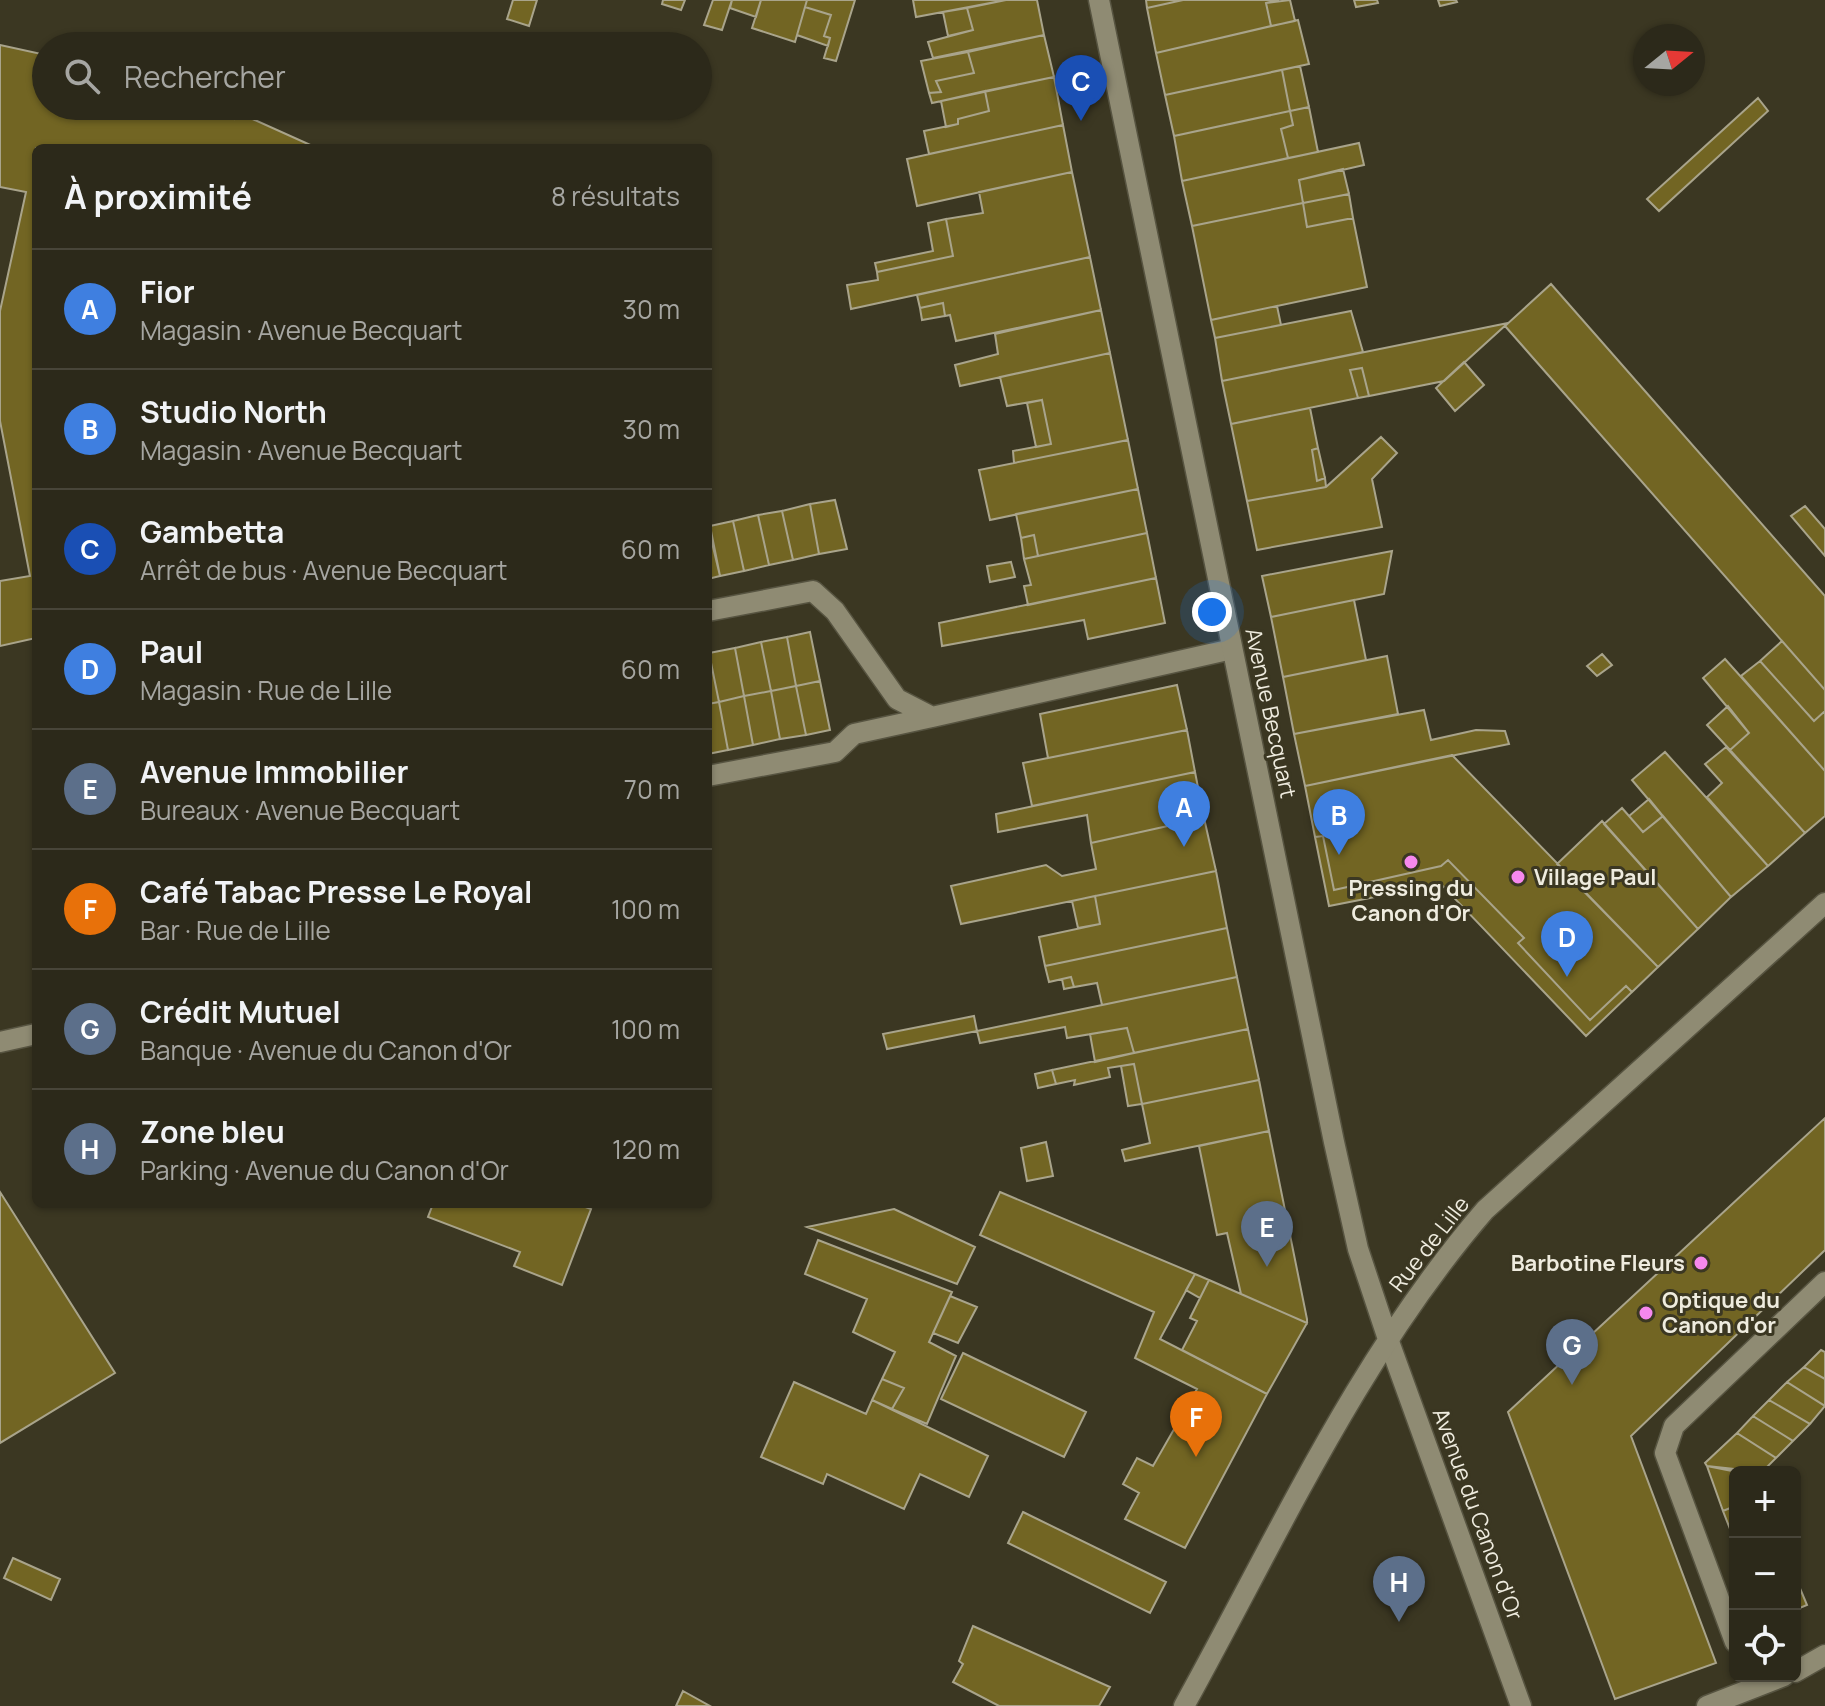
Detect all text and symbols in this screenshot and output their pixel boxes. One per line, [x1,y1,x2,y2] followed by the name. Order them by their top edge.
[1633,24,1705,96] north arrow
[32,32,712,120] search box
[60,54,104,98] icon: search
[1055,55,1107,121] pin: C
[124,56,286,97] text: Rechercher
[64,173,252,219] text: À proximité
[551,178,680,214] text: 8 résultats
[140,271,195,312] text: Fior
[81,291,99,327] text: A
[623,291,680,327] text: 30 m
[140,312,462,348] text: Magasin · Avenue Becquart
[140,391,327,432] text: Studio North
[82,411,98,447] text: B
[623,411,680,447] text: 30 m
[140,432,462,468] text: Magasin · Avenue Becquart
[140,511,284,552] text: Gambetta
[80,531,100,567] text: C
[621,531,680,567] text: 60 m
[140,552,507,588] text: Arrêt de bus · Avenue Becquart
[1192,592,1232,632] your location
[1238,625,1304,801] street label: Avenue Becquart
[140,631,203,672] text: Paul
[81,651,99,687] text: D
[621,651,680,687] text: 60 m
[140,672,392,708] text: Magasin · Rue de Lille
[140,751,409,792] text: Avenue Immobilier
[82,771,98,807] text: E
[624,771,680,807] text: 70 m
[1158,781,1210,847] pin: A
[1313,789,1365,855] pin: B
[140,792,460,828] text: Bureaux · Avenue Becquart
[1402,853,1420,871] marker: Pressing du Canon d'Or
[1534,862,1656,892] place label: Village Paul
[1509,868,1527,886] marker: Village Paul
[140,871,532,912] text: Café Tabac Presse Le Royal
[1349,873,1473,928] place label: Pressing du Canon d'Or
[83,891,97,927] text: F
[611,891,680,927] text: 100 m
[1541,911,1593,977] pin: D
[140,912,331,948] text: Bar · Rue de Lille
[140,991,341,1032] text: Crédit Mutuel
[80,1011,100,1047] text: G
[611,1011,680,1047] text: 100 m
[140,1032,512,1068] text: Banque · Avenue du Canon d'Or
[140,1111,285,1152] text: Zone bleu
[81,1131,99,1167] text: H
[612,1131,680,1167] text: 120 m
[140,1152,509,1188] text: Parking · Avenue du Canon d'Or
[1382,1190,1476,1298] street label: Rue de Lille
[1241,1201,1293,1267] pin: E
[1511,1248,1685,1278] place label: Barbotine Fleurs
[1692,1254,1710,1272] marker: Barbotine Fleurs
[1662,1285,1780,1340] place label: Optique du Canon d'or
[1637,1304,1655,1322] marker: Optique du Canon d'or
[1546,1319,1598,1385] pin: G
[1170,1391,1222,1457] pin: F
[1426,1404,1530,1624] street label: Avenue du Canon d'Or
[1729,1466,1801,1682] map controls
[1729,1466,1801,1538] button: +
[1729,1538,1801,1610] button: −
[1373,1556,1425,1622] pin: H
[1729,1610,1801,1682] button: locate

